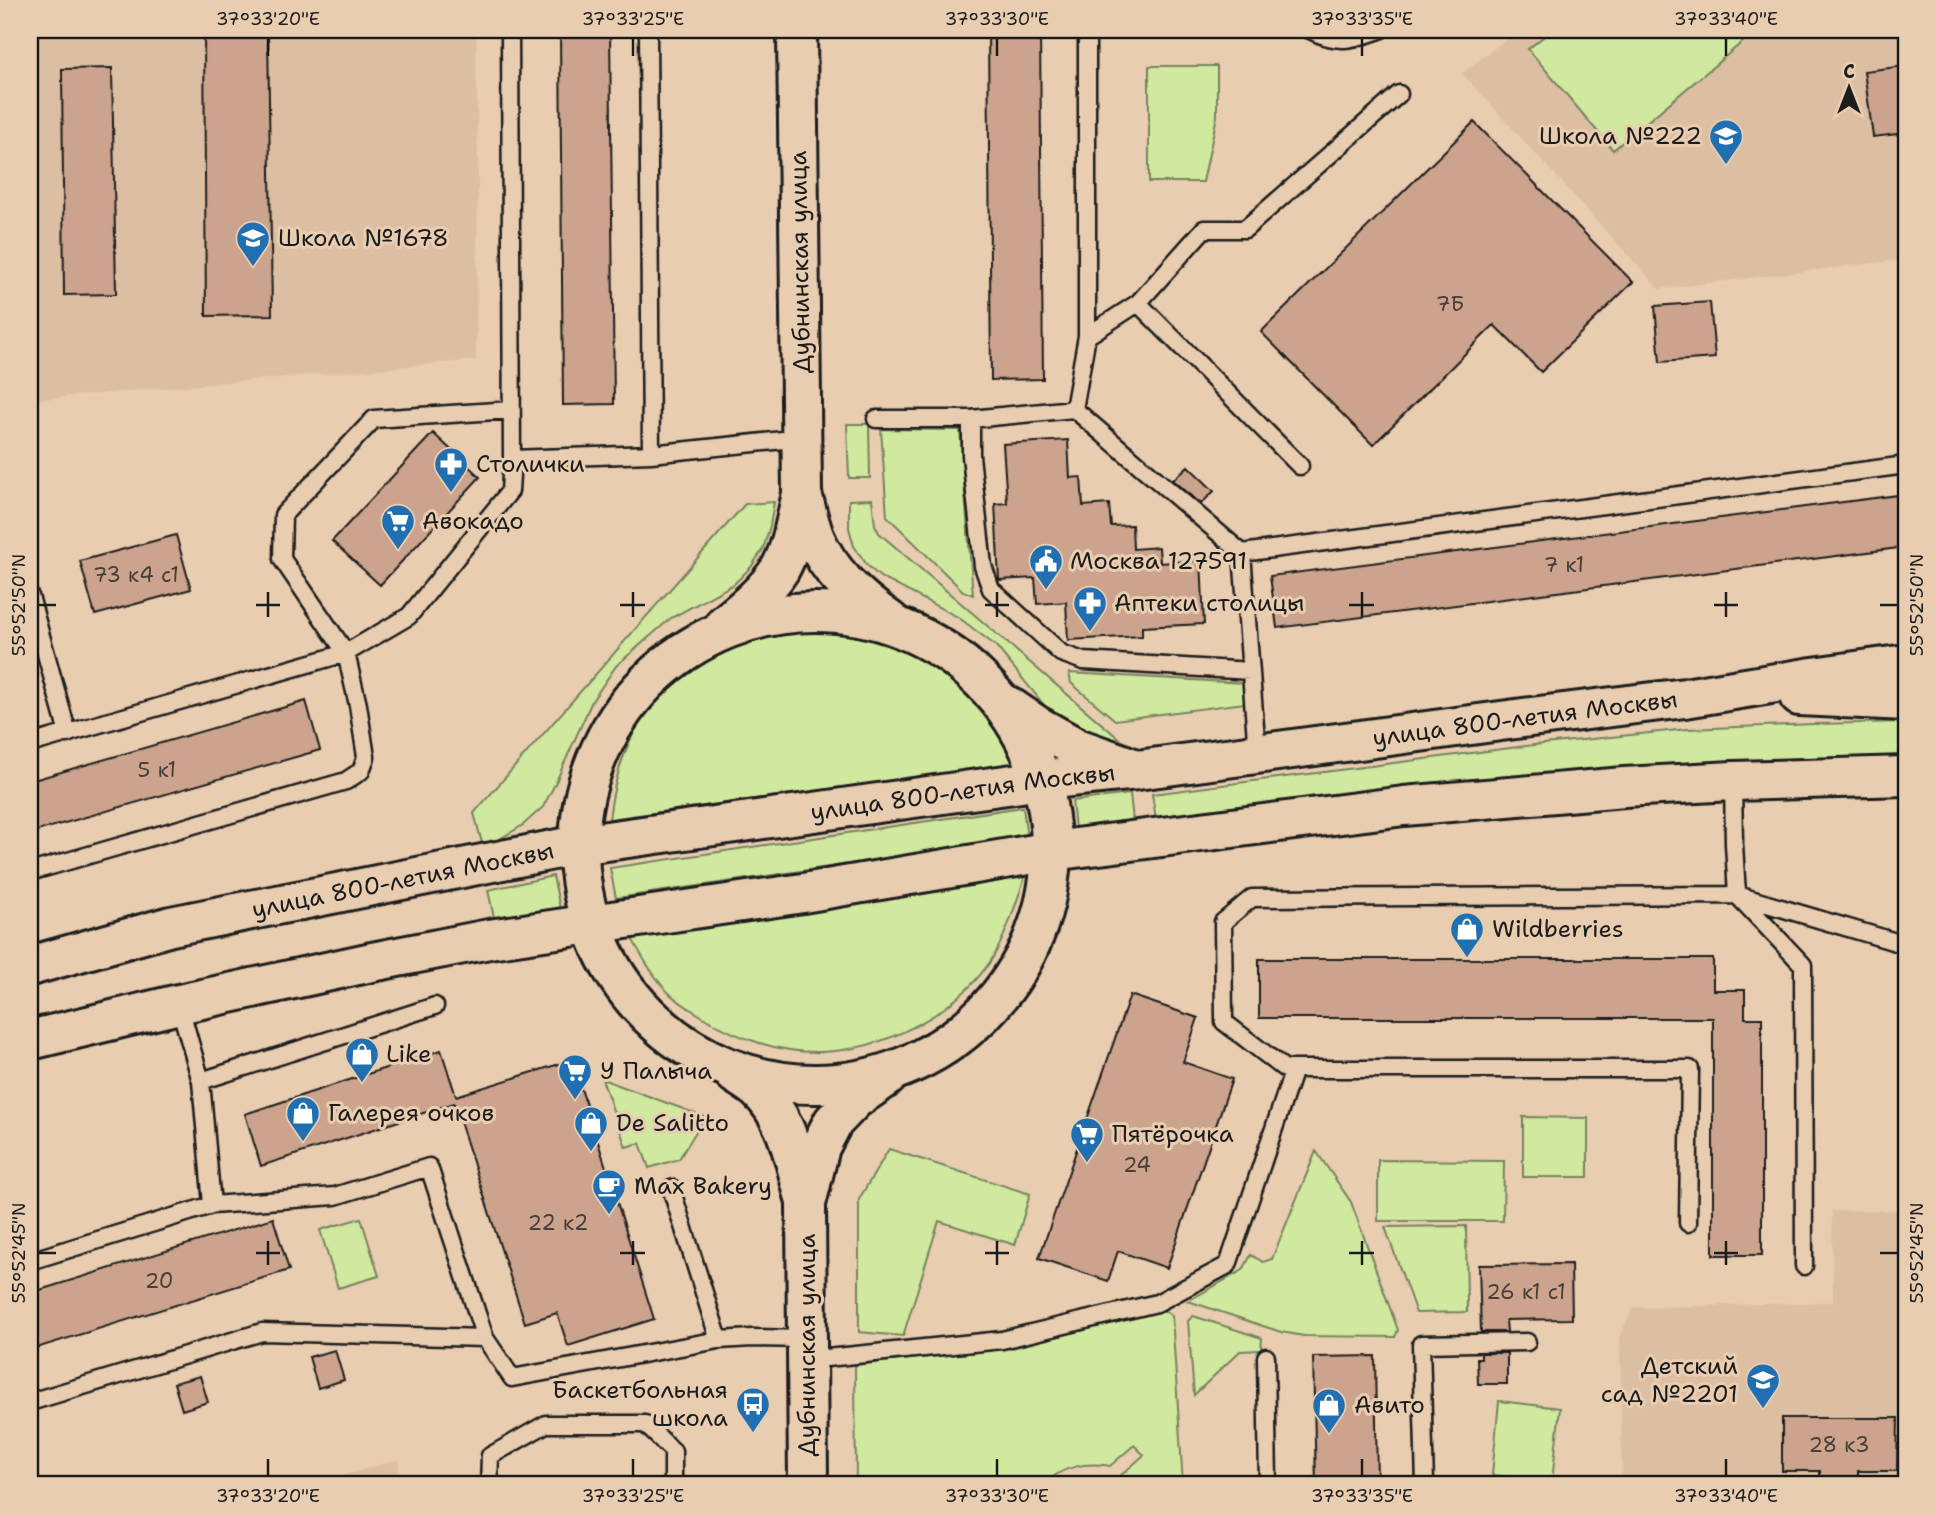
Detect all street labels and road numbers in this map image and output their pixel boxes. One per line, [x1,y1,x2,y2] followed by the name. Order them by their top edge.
[782,150,818,374] street label: Дубнинская улица
[1371,683,1679,754] street label: улица 800-летия Москвы
[808,756,1117,828] street label: улица 800-летия Москвы
[249,834,557,926] street label: улица 800-летия Москвы
[791,1234,823,1456] street label: Дубнинская улица

